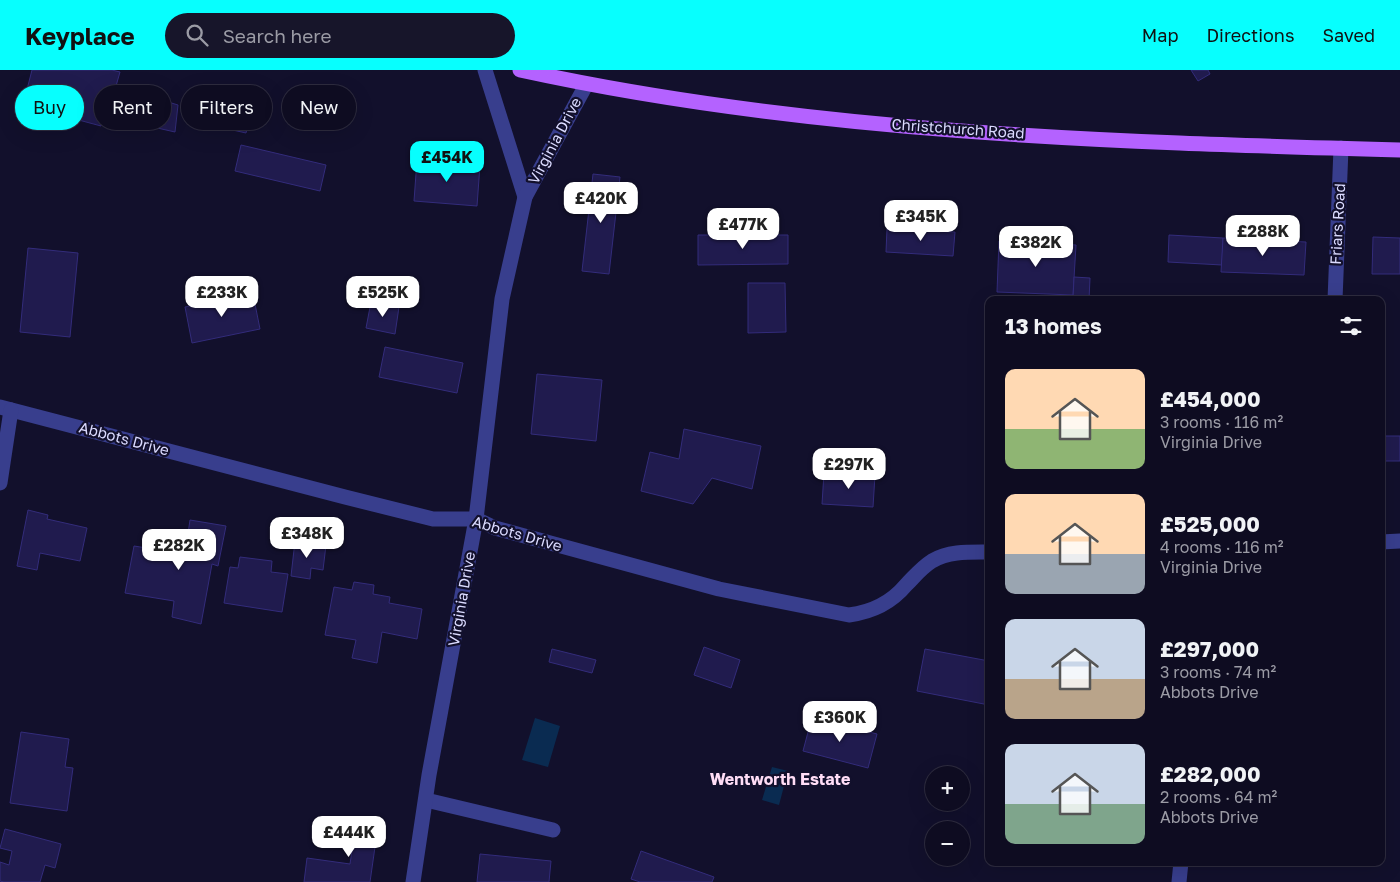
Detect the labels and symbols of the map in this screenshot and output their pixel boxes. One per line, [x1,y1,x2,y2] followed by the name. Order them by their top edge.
[524,94,585,187] street label: Virginia Drive
[891,114,1025,142] street label: Christchurch Road
[412,140,482,183] pin: £454K
[566,182,636,224] pin: £420K
[1326,183,1348,265] street label: Friars Road
[886,200,956,242] pin: £345K
[708,208,778,250] pin: £477K
[1228,214,1298,257] pin: £288K
[1001,226,1071,268] pin: £382K
[187,276,257,318] pin: £233K
[348,276,418,318] pin: £525K
[77,417,171,459] street label: Abbots Drive
[814,448,884,490] pin: £297K
[470,512,564,555] street label: Abbots Drive
[272,516,342,559] pin: £348K
[144,528,214,571] pin: £282K
[444,550,478,647] street label: Virginia Drive
[805,700,875,743] pin: £360K
[710,769,850,789] district label: Wentworth Estate
[314,816,384,858] pin: £444K

